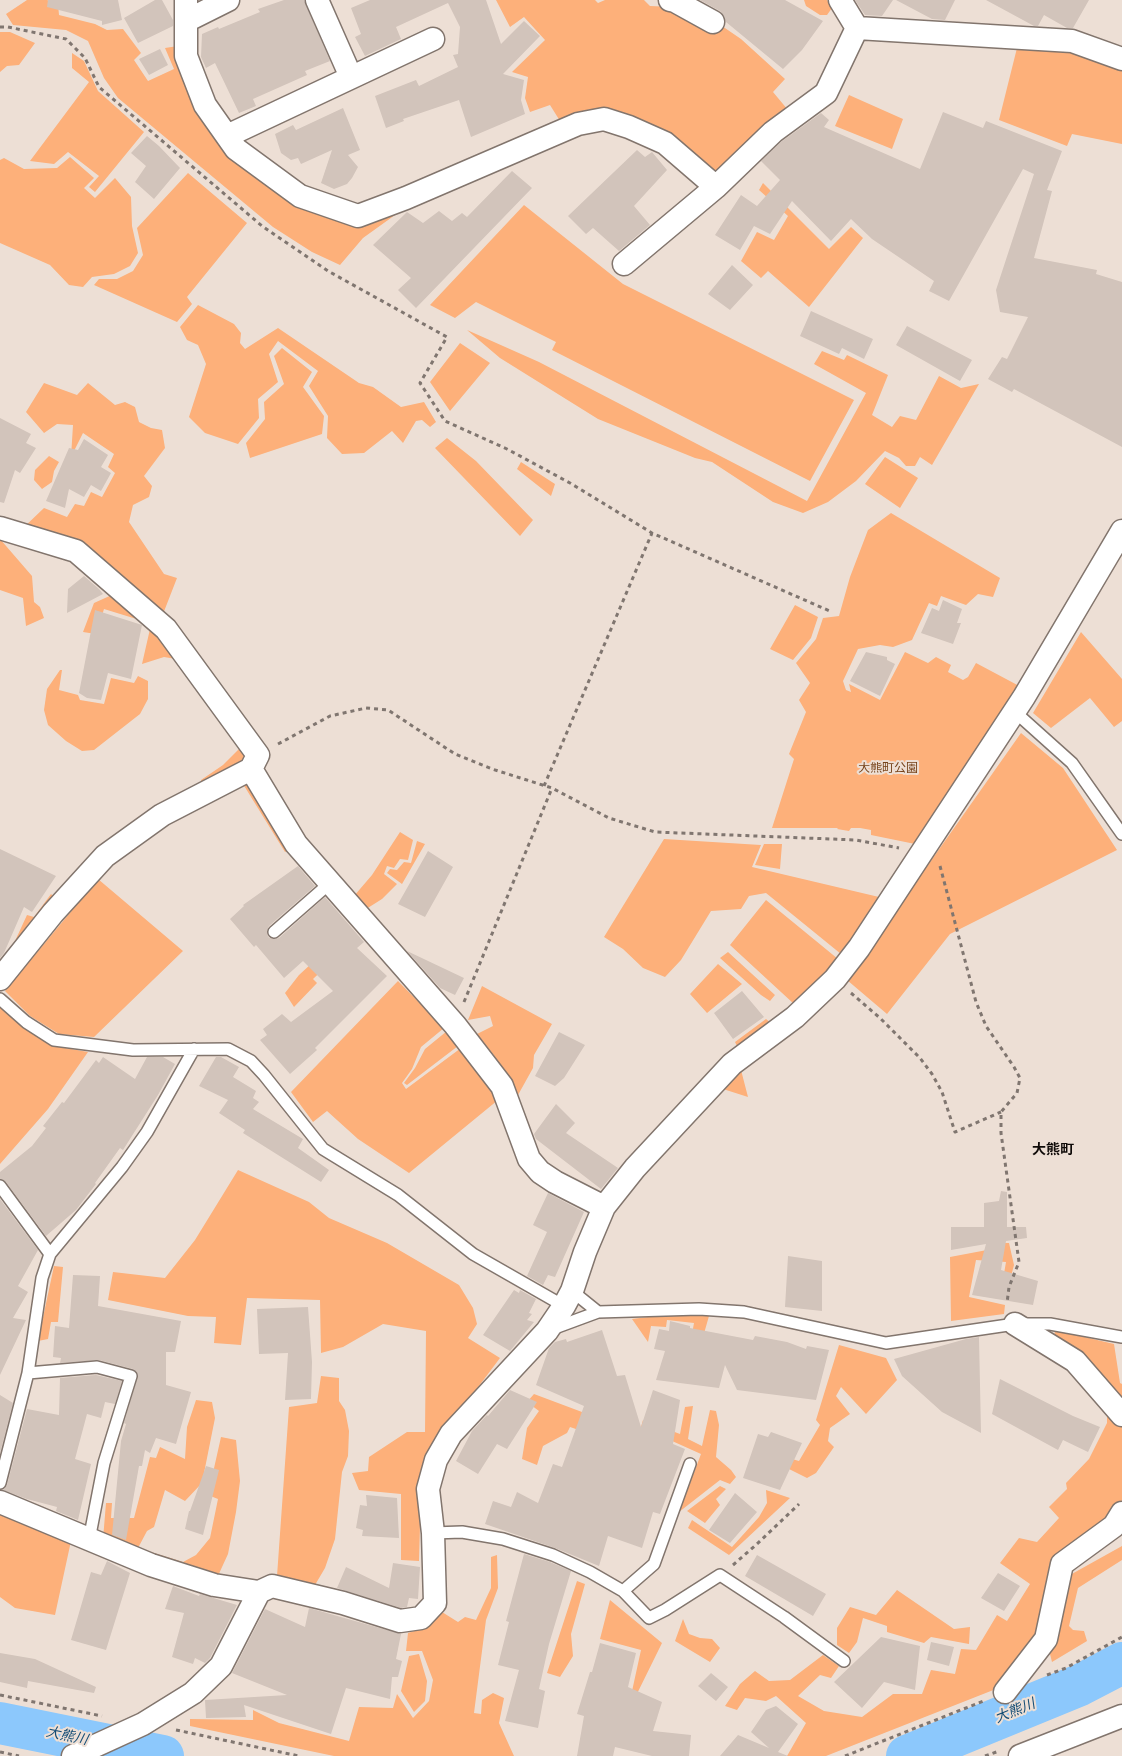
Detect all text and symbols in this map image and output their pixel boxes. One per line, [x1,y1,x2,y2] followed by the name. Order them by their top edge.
[858,761,918,775] park label: 大熊町公園
[1032,1142,1074,1158] district label: 大熊町
[992,1695,1038,1727] water label: 大熊川
[45,1723,89,1749] water label: 大熊川

